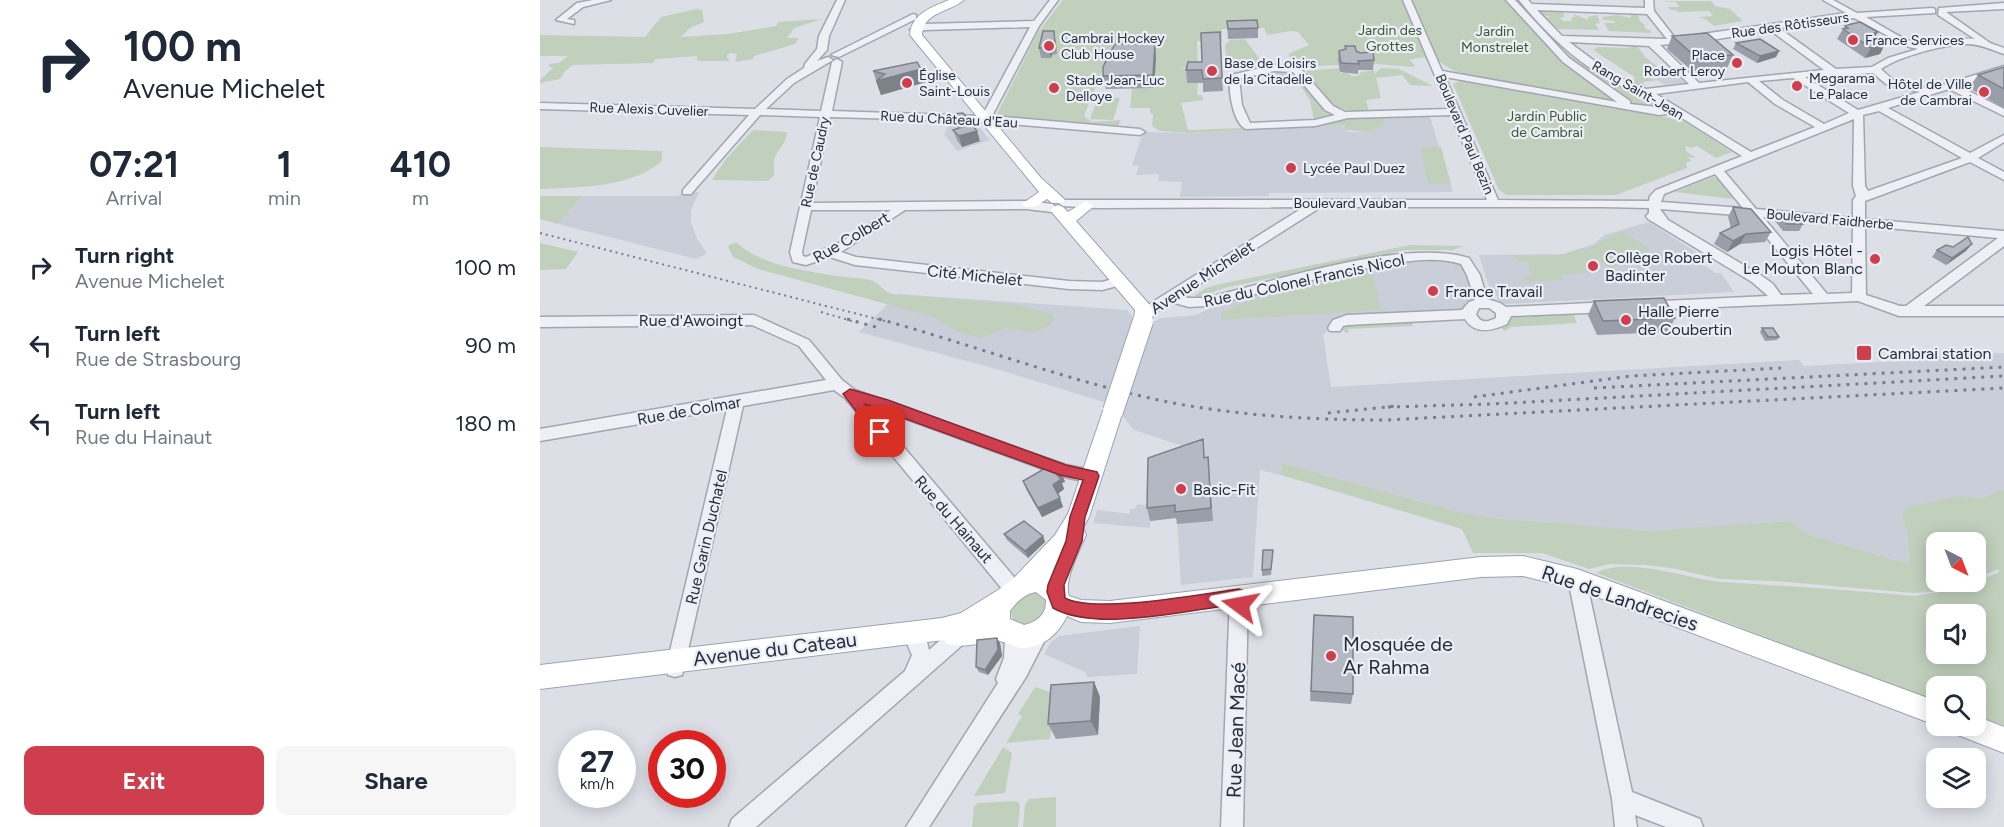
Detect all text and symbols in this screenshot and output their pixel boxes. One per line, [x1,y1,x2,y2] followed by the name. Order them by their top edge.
[1730,9,1850,42] street label: Rue des Rôtisseurs
[123,21,242,72] text: 100 m
[1358,22,1422,55] park label: Jardin des Grottes
[1461,23,1529,56] park label: Jardin Monstrelet
[24,24,102,102] icon: right
[1061,30,1165,63] place label: Cambrai Hockey Club House
[1865,32,1964,49] place label: France Services
[1846,33,1860,47] marker: France Services
[1042,39,1056,53] marker: Cambrai Hockey Club House
[1644,47,1726,80] place label: Place Robert Leroy
[1224,55,1316,88] place label: Base de Loisirs de la Citadelle
[1730,56,1744,70] marker: Place Robert Leroy
[1589,57,1687,124] street label: Rang Saint-Jean
[1205,64,1219,78] marker: Base de Loisirs de la Citadelle
[919,67,990,100] place label: Église Saint-Louis
[1809,70,1875,103] place label: Megarama Le Palace
[1431,71,1498,197] street label: Boulevard Paul Bezin
[123,72,325,105] text: Avenue Michelet
[1066,72,1165,105] place label: Stade Jean-Luc Delloye
[900,76,914,90] marker: Église Saint-Louis
[1888,76,1972,109] place label: Hôtel de Ville de Cambrai
[1790,79,1804,93] marker: Megarama Le Palace
[1047,81,1061,95] marker: Stade Jean-Luc Delloye
[1977,85,1991,99] marker: Hôtel de Ville de Cambrai
[589,99,709,120] street label: Rue Alexis Cuvelier
[880,107,1018,132] street label: Rue du Château d'Eau
[1507,108,1587,141] park label: Jardin Public de Cambrai
[798,115,834,209] street label: Rue de Caudry
[89,143,179,186] text: 07:21
[277,143,292,186] text: 1
[390,143,451,186] text: 410
[1303,160,1405,177] place label: Lycée Paul Duez
[1284,161,1298,175] marker: Lycée Paul Duez
[106,186,162,210] text: Arrival
[268,186,301,210] text: min
[412,186,429,210] text: m
[1294,195,1407,212] street label: Boulevard Vauban
[1766,205,1895,234] street label: Boulevard Faidherbe
[809,208,893,267] street label: Rue Colbert
[1147,237,1258,318] street label: Avenue Michelet
[1743,241,1863,278] place label: Logis Hôtel - Le Mouton Blanc
[75,242,174,269] text: Turn right
[1605,248,1713,285] place label: Collège Robert Badinter
[1202,250,1406,311] street label: Rue du Colonel Francis Nicol
[24,251,57,284] icon: right
[1868,252,1882,266] marker: Logis Hôtel - Le Mouton Blanc
[455,254,516,281] text: 100 m
[1586,259,1600,273] marker: Collège Robert Badinter
[926,261,1024,290] street label: Cité Michelet
[75,269,225,293] text: Avenue Michelet
[1445,282,1542,301] place label: France Travail
[1426,284,1440,298] marker: France Travail
[1638,302,1732,339] place label: Halle Pierre de Coubertin
[639,311,743,330] street label: Rue d'Awoingt
[1619,313,1633,327] marker: Halle Pierre de Coubertin
[75,320,161,347] text: Turn left
[24,329,57,362] icon: left
[465,332,516,359] text: 90 m
[1855,344,1873,362] marker: Cambrai station
[1878,344,1992,363] place label: Cambrai station
[75,347,241,371] text: Rue de Strasbourg
[636,392,743,429] street label: Rue de Colmar
[75,398,161,425] text: Turn left
[854,406,905,457] pin
[24,407,57,440] icon: left
[455,410,516,437] text: 180 m
[863,415,896,448] icon: arrive
[75,425,212,449] text: Rue du Hainaut
[682,468,731,606] street label: Rue Garin Duchatel
[910,472,997,567] street label: Rue du Hainaut
[1193,480,1256,499] place label: Basic-Fit
[1174,482,1188,496] marker: Basic-Fit
[1926,532,1986,592] north arrow
[1926,532,1986,808] map controls
[1539,560,1701,636] street label: Rue de Landrecies
[1208,573,1272,637] position arrow
[1926,604,1986,664] button: sound
[692,627,858,671] street label: Avenue du Cateau
[1343,632,1453,679] place label: Mosquée de Ar Rahma
[1324,649,1338,663] marker: Mosquée de Ar Rahma
[1222,662,1250,798] street label: Rue Jean Macé
[1926,676,1986,736] button: search
[648,730,726,808] speed limit sign: 30
[580,743,614,780] text: 27
[24,746,264,815] button: Exit
[276,746,516,815] button: Share
[1926,748,1986,808] button: layers
[580,775,614,793] text: km/h

